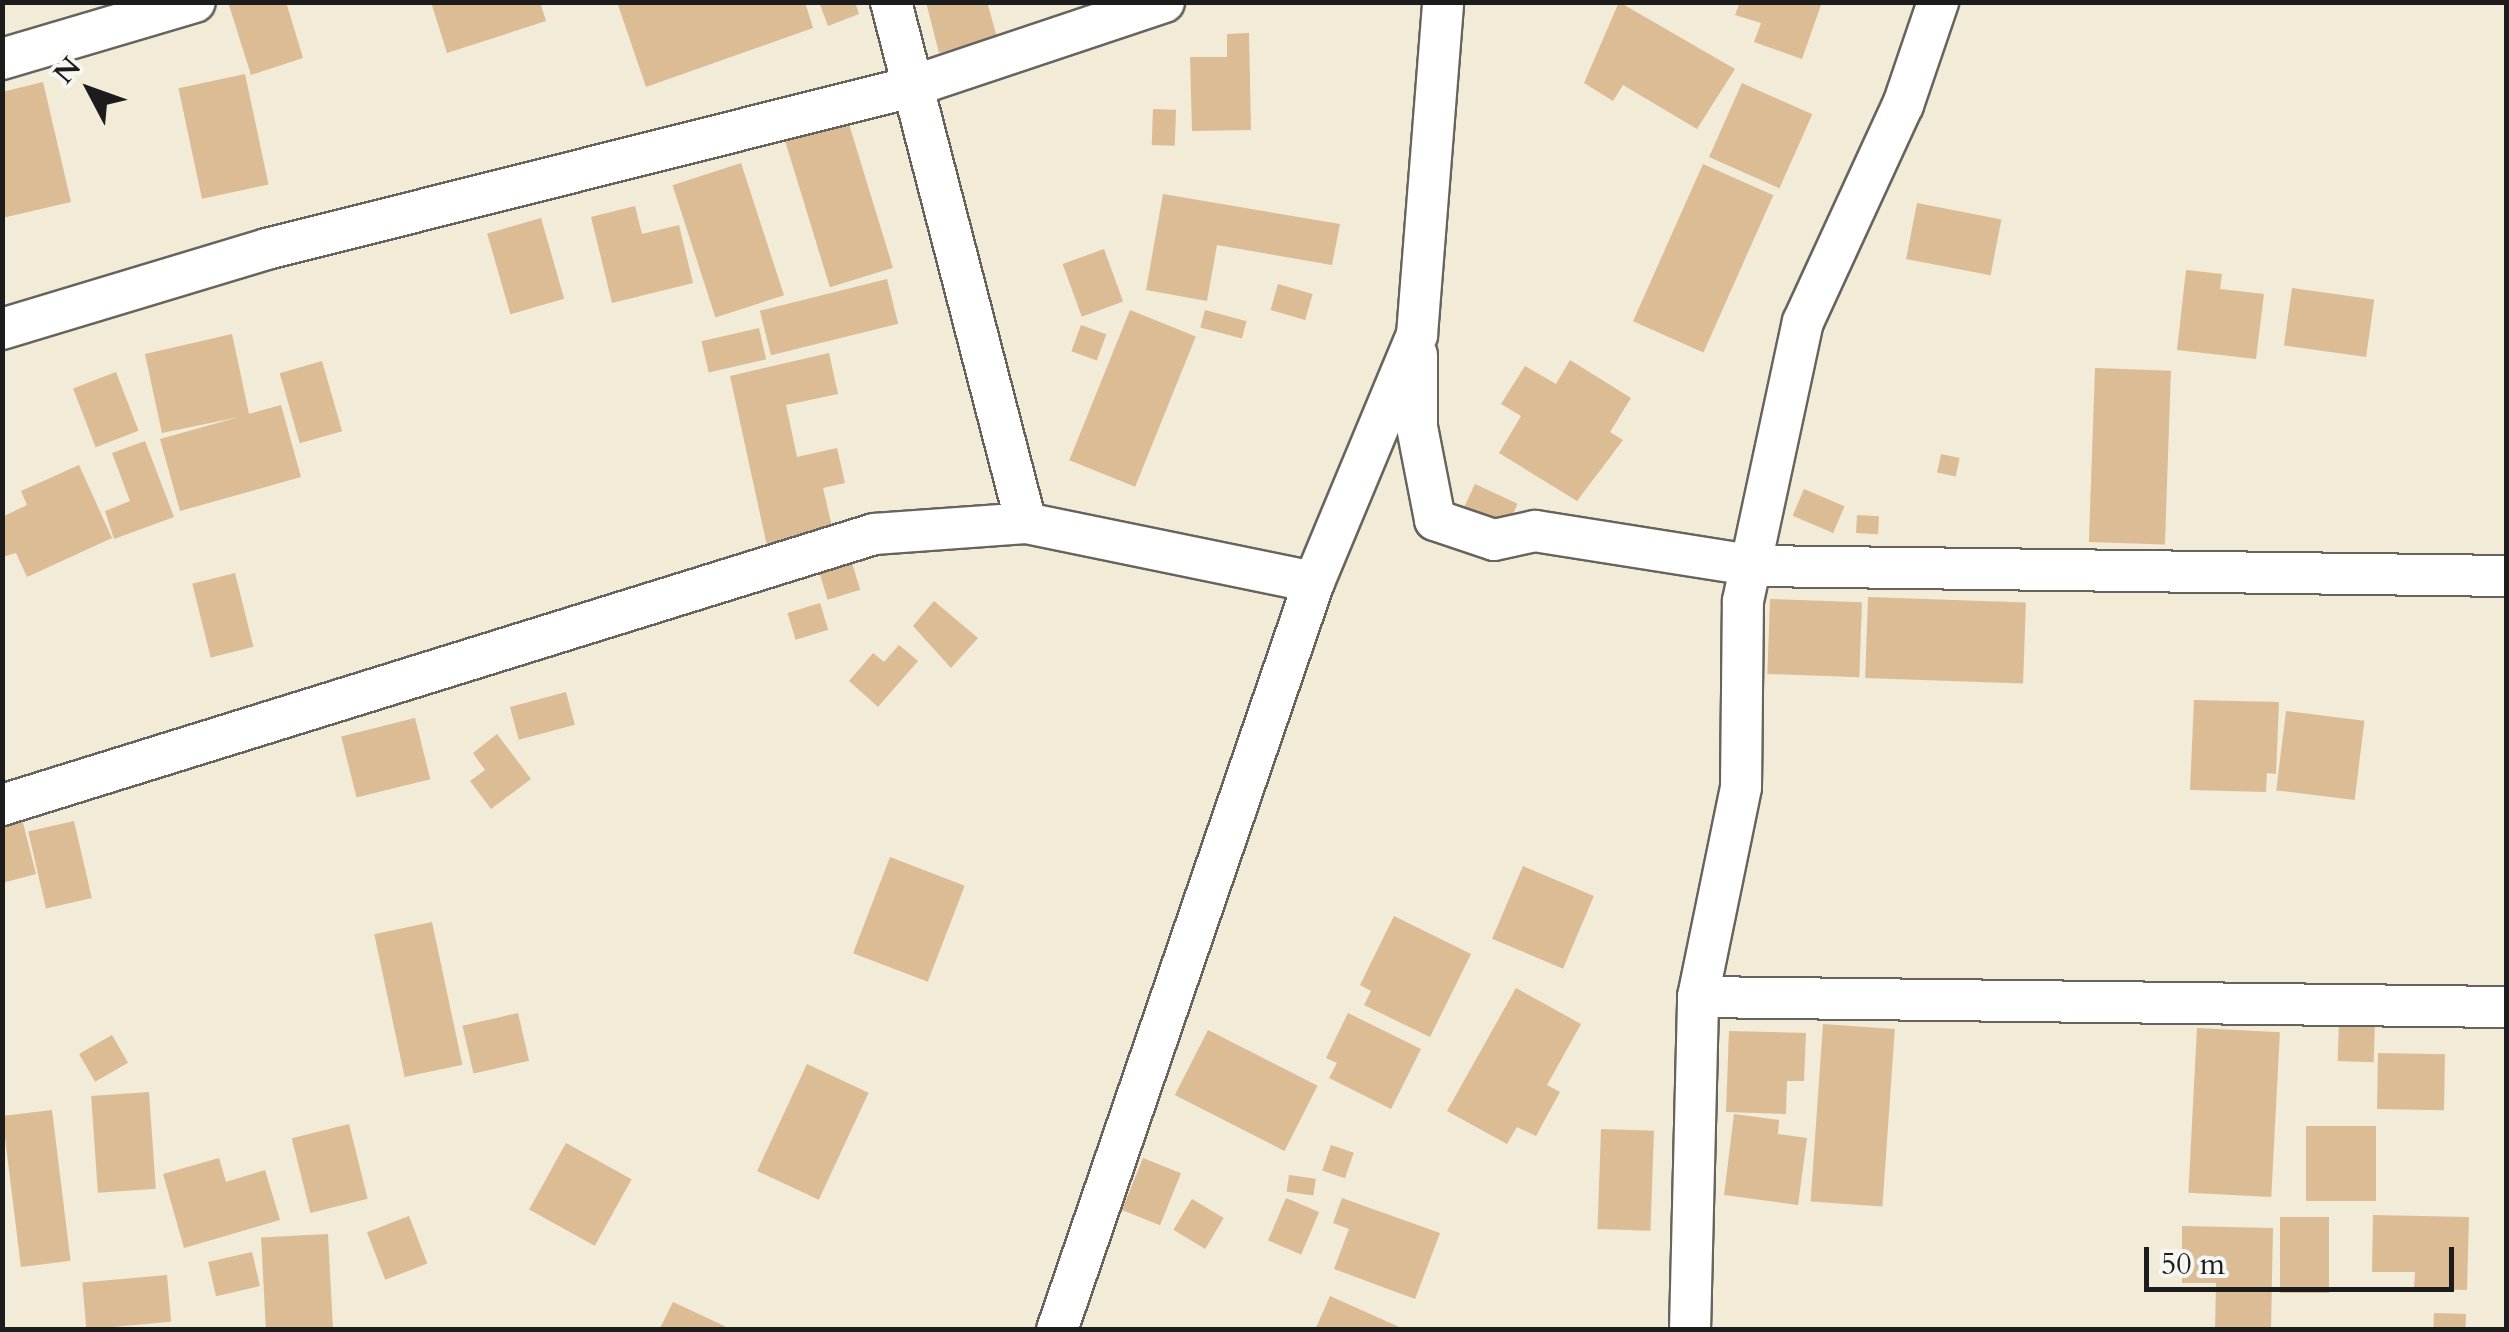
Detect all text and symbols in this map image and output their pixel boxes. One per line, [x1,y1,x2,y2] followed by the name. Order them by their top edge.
[40,40,140,140] north arrow
[45,49,90,92] text: N
[2149,1227,2459,1289] scale bar
[2161,1244,2225,1285] text: 50 m

